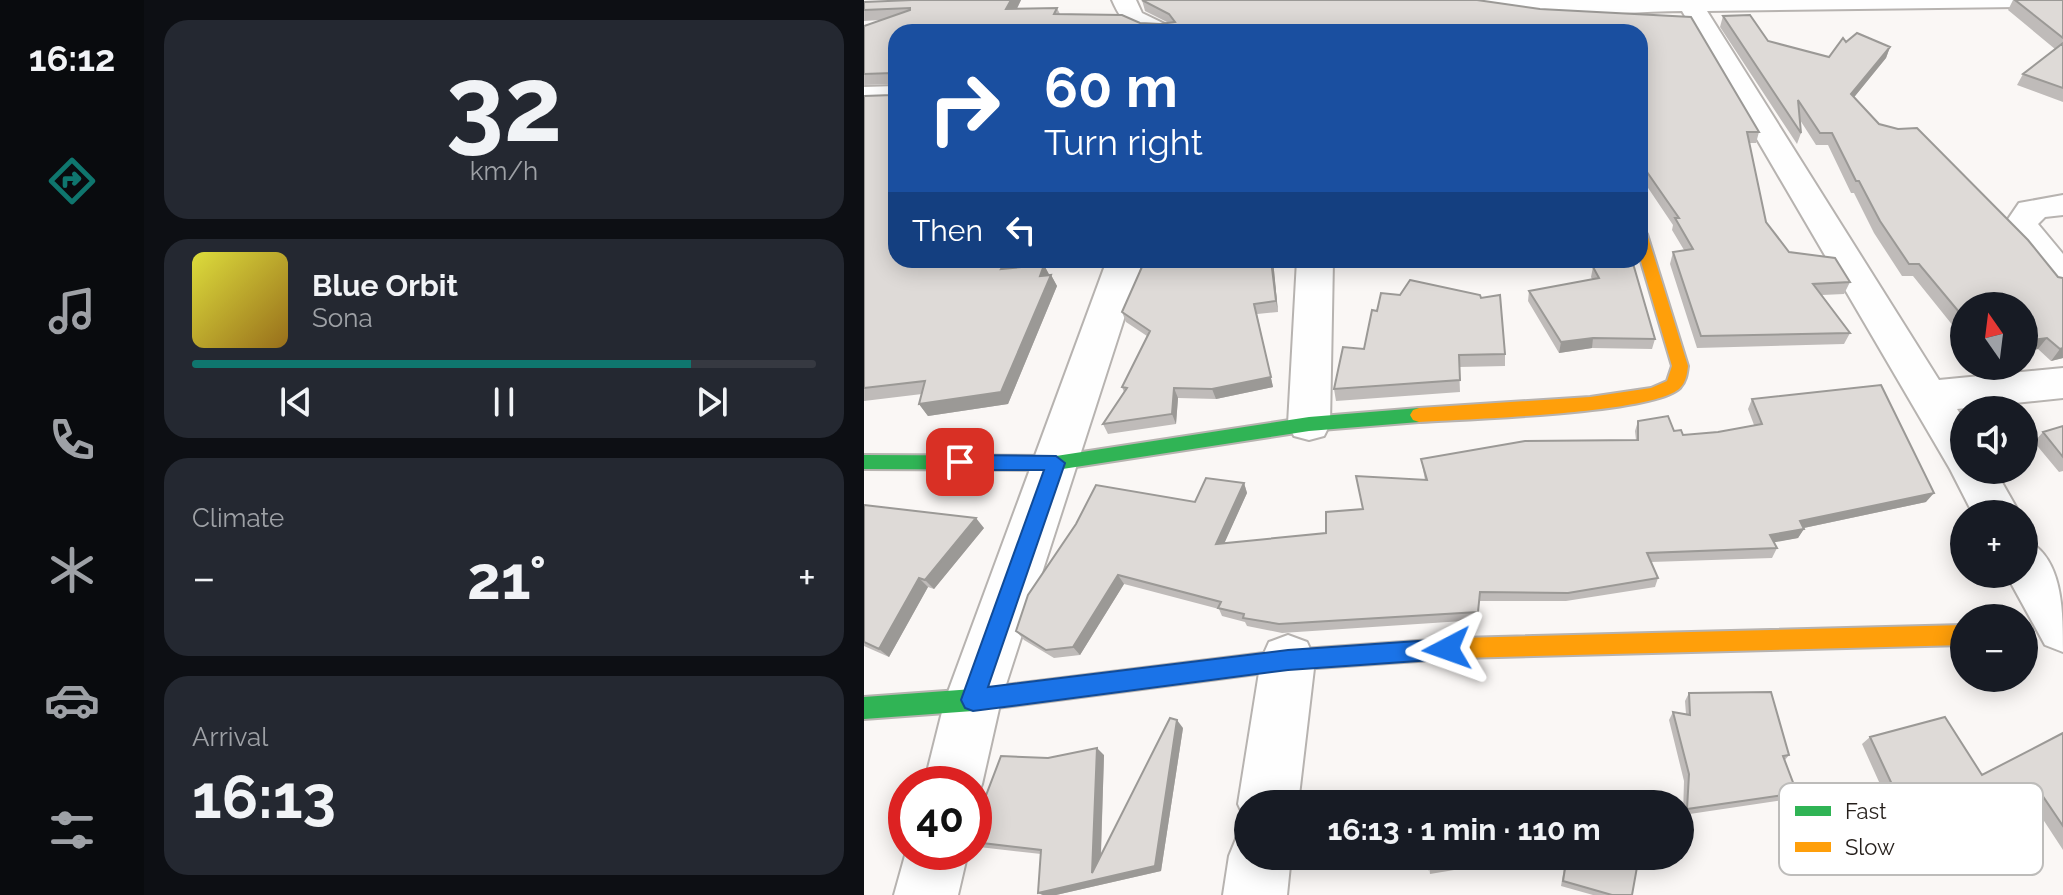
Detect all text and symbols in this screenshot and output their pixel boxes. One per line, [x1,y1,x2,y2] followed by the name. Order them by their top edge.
[29,37,115,79] text: 16:12
[446,43,562,165] text: 32
[1044,54,1178,120] text: 60 m
[912,56,1016,160] icon: right
[1044,121,1203,163] text: Turn right
[44,153,100,209] icon: directions
[470,156,538,186] text: km/h
[999,208,1043,252] icon: left
[912,213,983,248] text: Then
[312,268,458,303] text: Blue Orbit
[44,283,100,339] icon: music
[1950,292,2038,380] north arrow
[1950,292,2038,692] map controls
[312,303,373,333] text: Sona
[274,380,318,424] icon: previous
[482,380,526,424] icon: pause
[690,380,734,424] icon: next
[1950,396,2038,484] button: sound
[44,412,100,468] icon: phone
[926,428,994,496] pin
[938,440,982,484] icon: arrive
[1950,500,2038,588] button: +
[192,503,284,533] text: Climate
[44,542,100,598] icon: climate
[467,543,546,613] text: 21°
[192,552,216,603] text: −
[798,552,816,603] text: +
[1950,604,2038,692] button: −
[1405,607,1489,691] position arrow
[44,672,100,728] icon: car
[192,722,268,752] text: Arrival
[192,762,336,832] text: 16:13
[888,766,992,870] speed limit sign: 40
[1779,783,2043,875] legend
[1845,798,1887,824] text: Fast
[44,802,100,858] icon: filters
[1327,812,1601,847] text: 16:13 · 1 min · 110 m
[1845,834,1895,860] text: Slow

